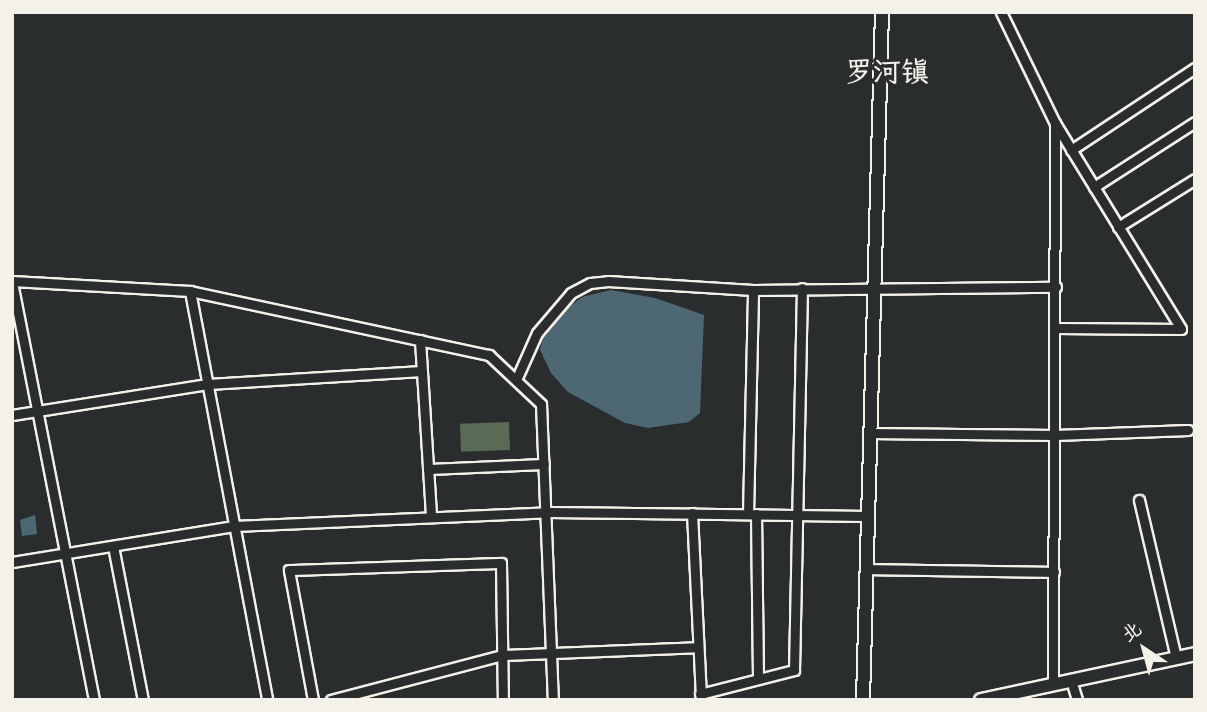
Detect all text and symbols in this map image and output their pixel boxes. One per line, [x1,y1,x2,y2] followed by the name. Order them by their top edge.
[845,56,929,90] district label: 罗河镇
[1109,614,1179,684] north arrow
[1117,617,1146,647] text: 北

